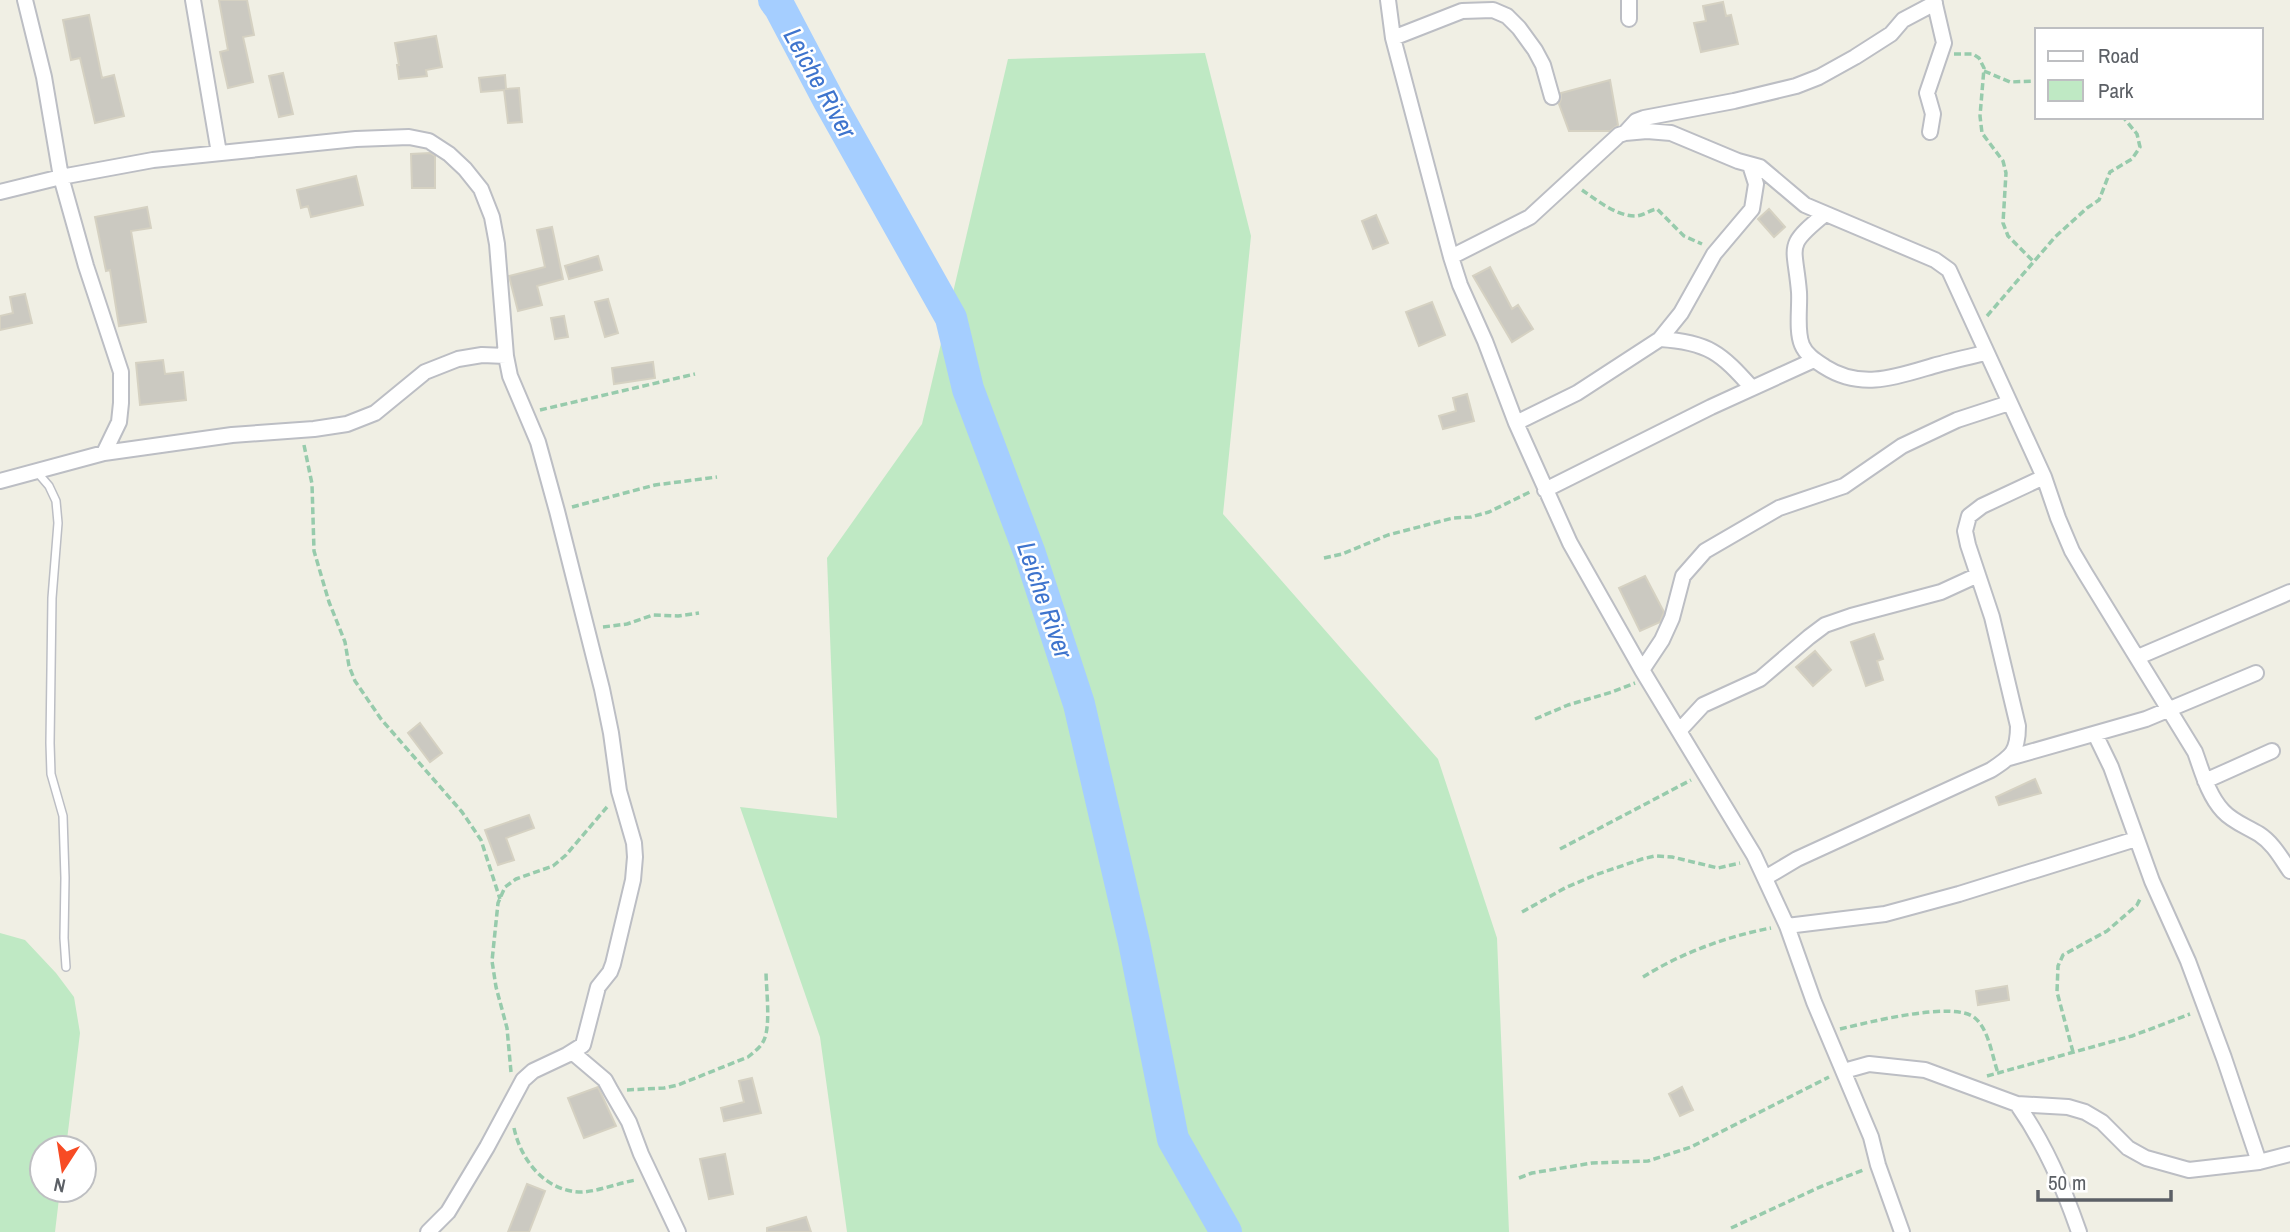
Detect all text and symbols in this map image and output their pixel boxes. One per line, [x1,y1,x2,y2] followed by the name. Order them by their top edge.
[776,21,865,145] water label: Leiche River
[2035,28,2262,119] legend
[2098,41,2139,70] text: Road
[2098,76,2134,105] text: Park
[1009,537,1082,664] water label: Leiche River
[28,1134,98,1204] north arrow
[2038,1158,2171,1202] scale bar
[2048,1168,2086,1197] text: 50 m
[51,1172,68,1200] text: N

